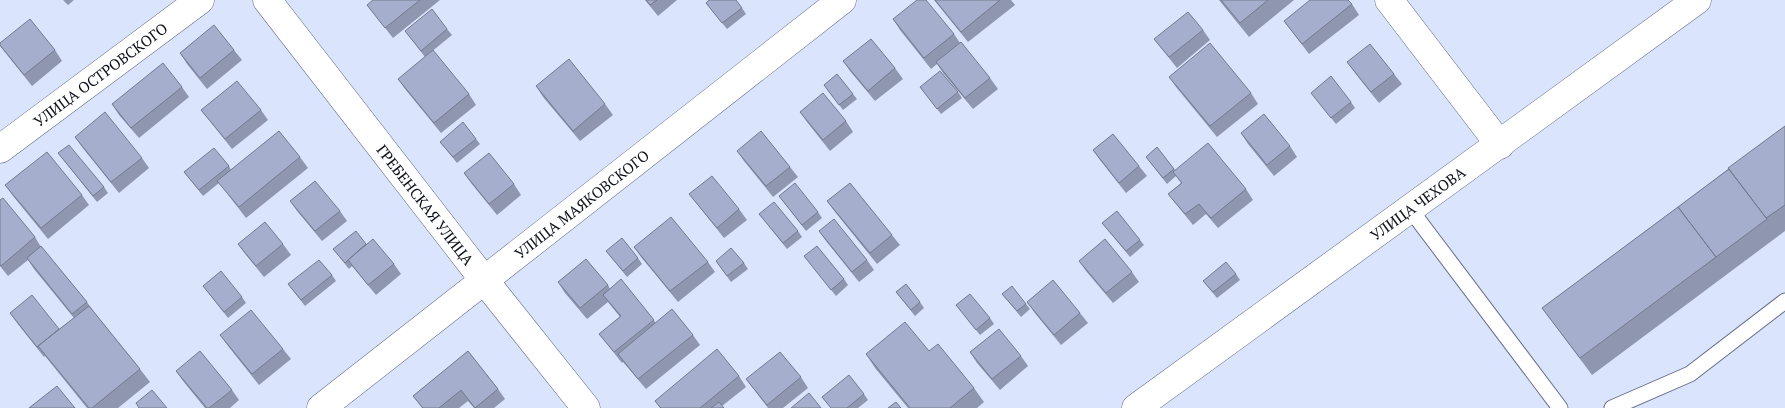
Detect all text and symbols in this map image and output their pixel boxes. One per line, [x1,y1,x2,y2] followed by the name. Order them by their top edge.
[29,18,171,131] street label: УЛИЦА ОСТРОВСКОГО
[373,140,479,270] street label: ГРЕБЕНСКАЯ УЛИЦА
[510,145,653,263] street label: УЛИЦА МАЯКОВСКОГО
[1366,161,1470,245] street label: УЛИЦА ЧЕХОВА

